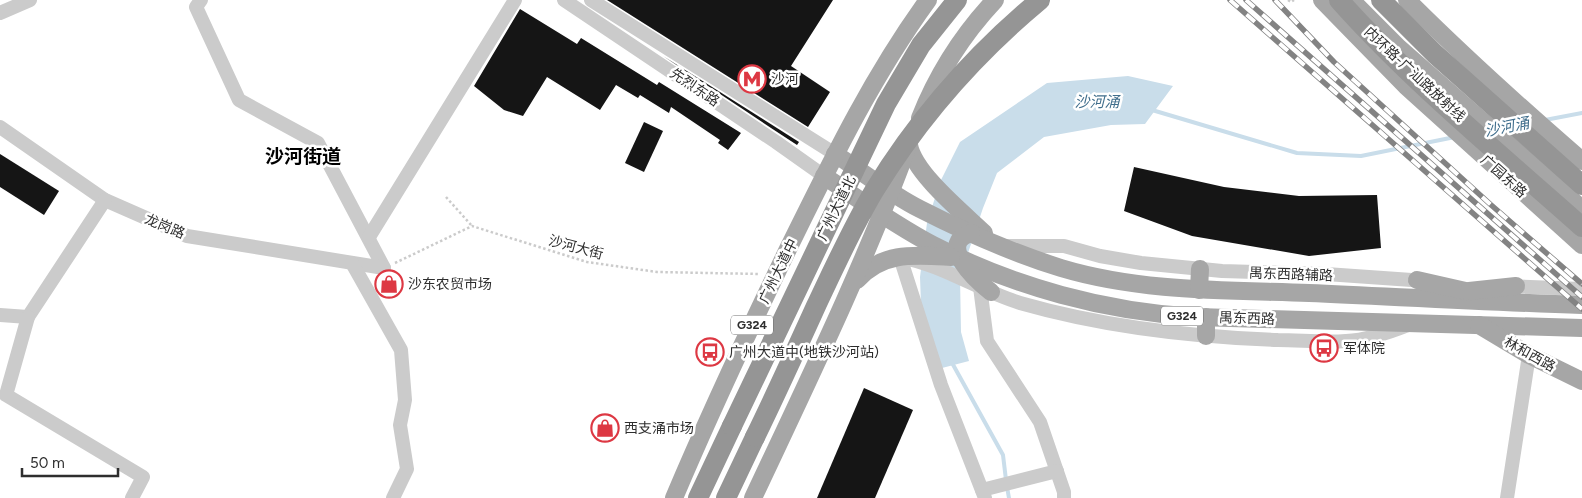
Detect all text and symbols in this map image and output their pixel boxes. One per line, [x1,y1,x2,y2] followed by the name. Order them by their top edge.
[1361,23,1469,126] street label: 内环路-广汕路放射线
[737,64,767,94] metro station icon: 沙河
[667,65,723,110] street label: 先烈东路
[771,71,799,88] place label: 沙河
[1074,93,1121,111] water label: 沙河涌
[1483,113,1533,140] water label: 沙河涌
[265,145,341,168] district label: 沙河街道
[1477,151,1530,201] street label: 广园东路
[813,173,859,243] street label: 广州大道北
[142,210,187,242] street label: 龙岗路
[547,232,605,263] street label: 沙河大街
[755,236,801,306] street label: 广州大道中
[1249,265,1333,284] street label: 禺东西路辅路
[374,269,404,299] shop icon: 沙东农贸市场
[408,276,492,293] place label: 沙东农贸市场
[1161,306,1203,326] road number: G324
[1219,309,1275,328] street label: 禺东西路
[731,316,773,334] road number: G324
[1309,333,1339,363] bus stop icon: 军体院
[1501,333,1558,375] street label: 林和西路
[695,337,725,367] bus stop icon: 广州大道中(地铁沙河站)
[1343,340,1385,357] place label: 军体院
[729,344,879,361] place label: 广州大道中(地铁沙河站)
[590,413,620,443] shop icon: 西支涌市场
[624,420,694,437] place label: 西支涌市场
[22,446,119,478] scale bar
[30,454,65,472] text: 50 m

